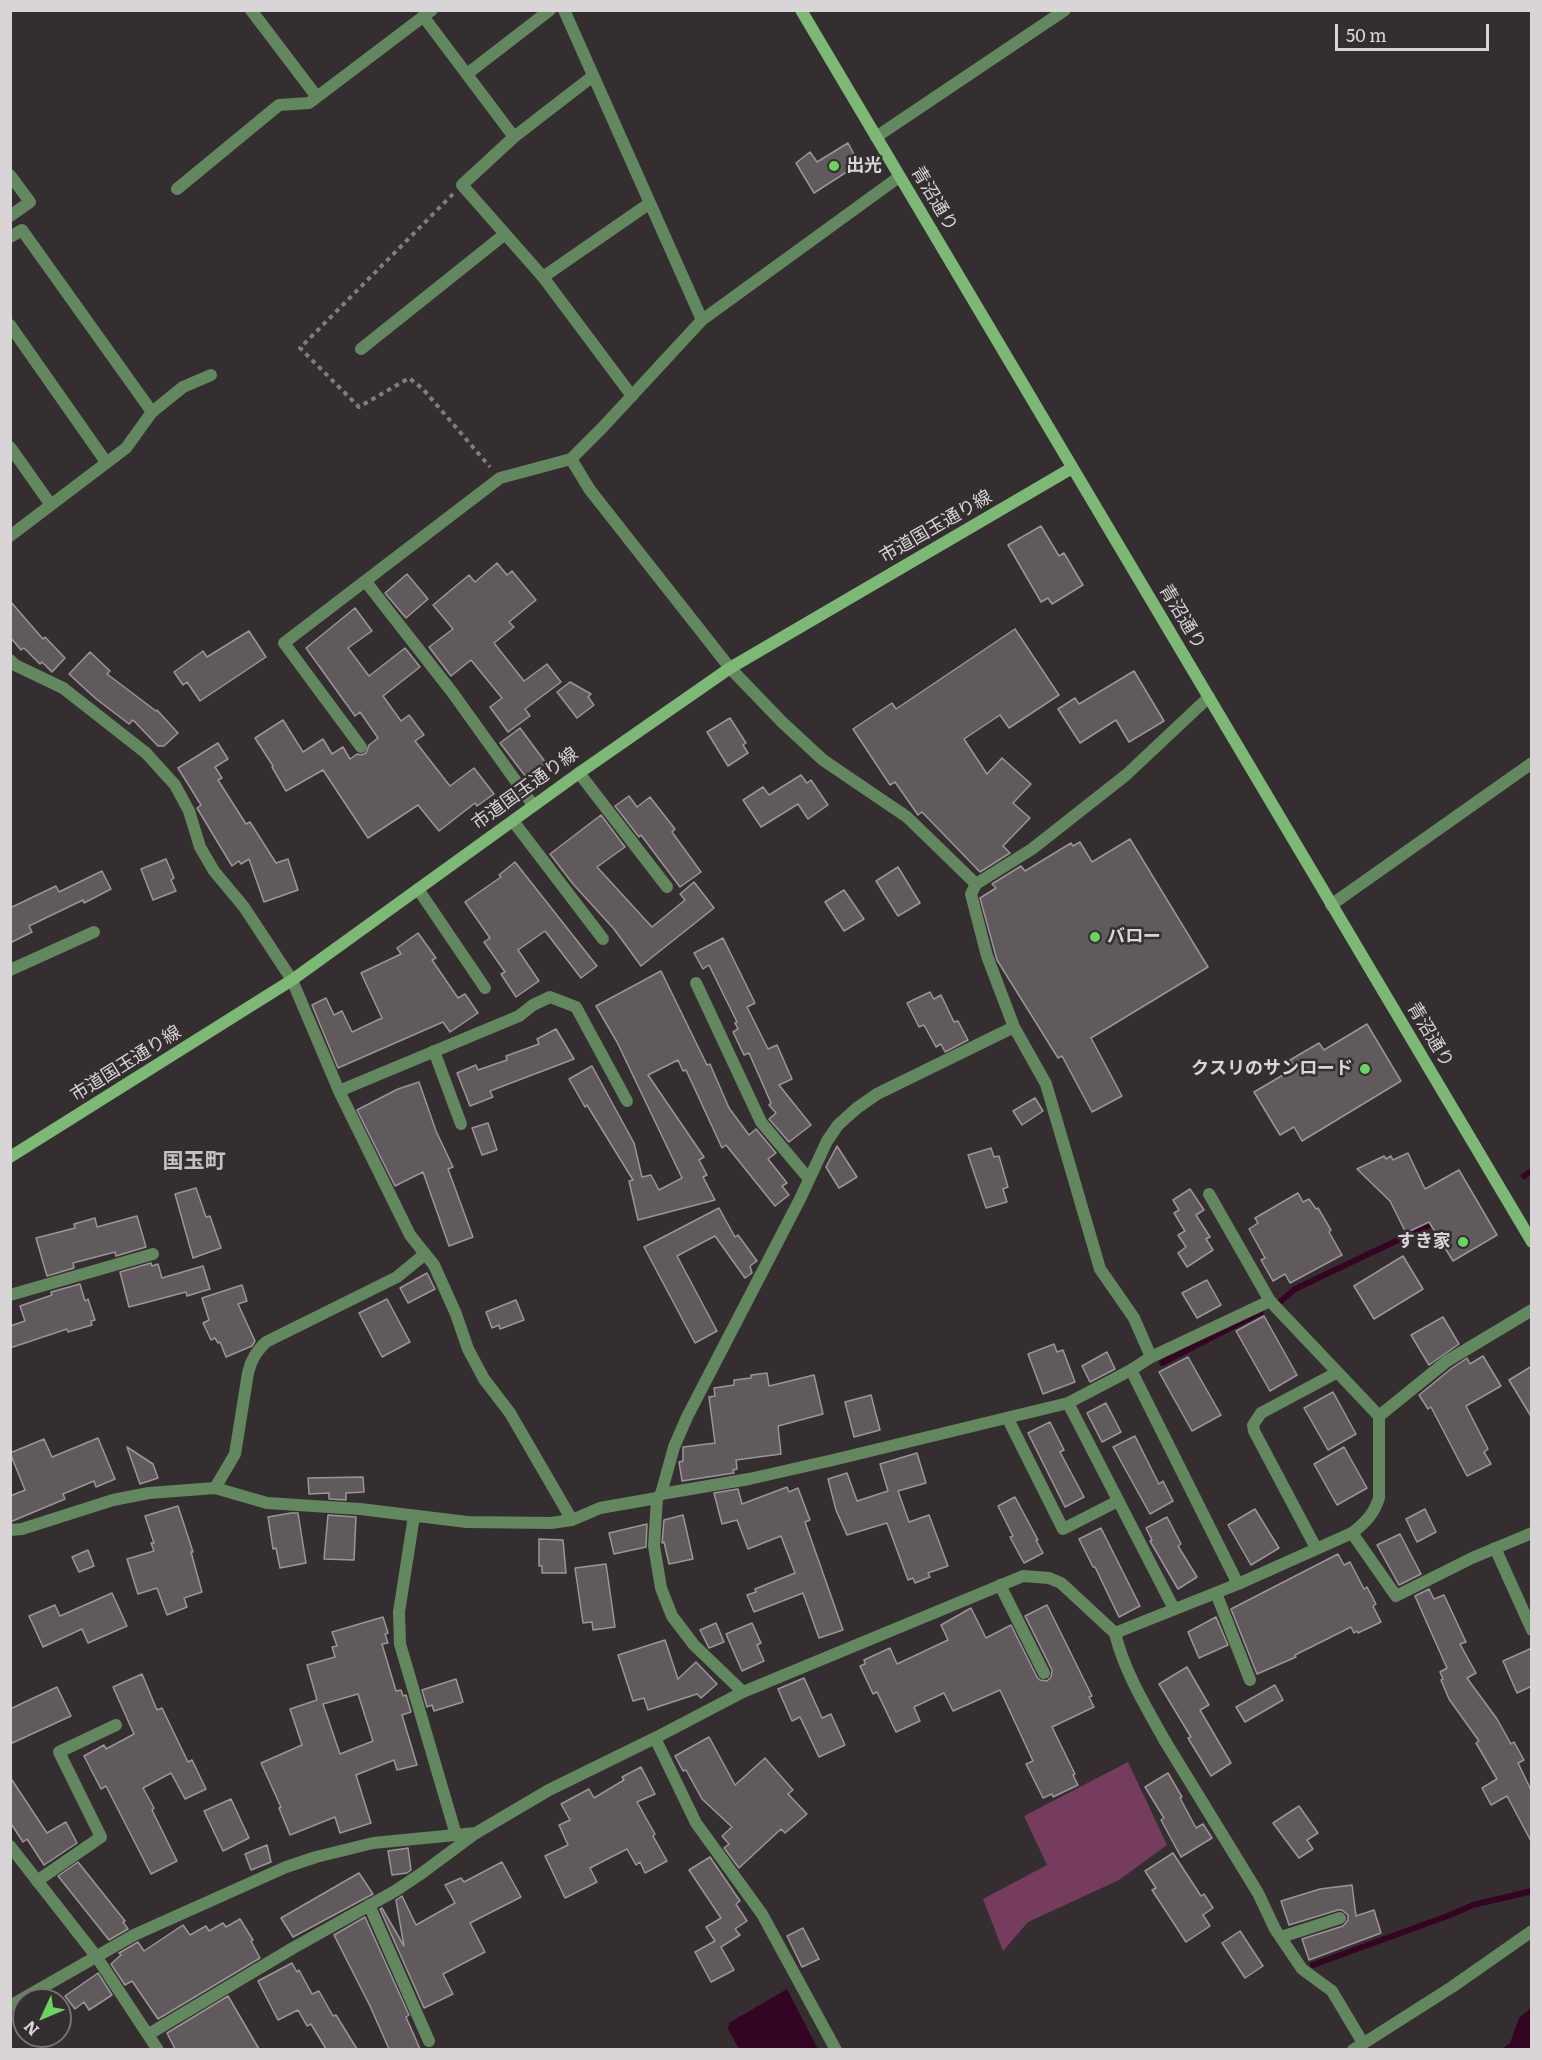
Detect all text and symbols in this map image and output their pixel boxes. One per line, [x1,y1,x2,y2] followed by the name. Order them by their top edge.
[1338,12,1492,50] scale bar
[1346,21,1387,48] text: 50 m
[846,155,882,177] place label: 出光
[827,159,841,173] marker: 出光
[906,163,962,235] street label: 青沼通り
[876,486,996,568] street label: 市道国玉通り線
[1154,581,1210,653] street label: 青沼通り
[468,743,582,835] street label: 市道国玉通り線
[1107,926,1161,948] place label: バロー
[1088,930,1102,944] marker: バロー
[1402,999,1458,1071] street label: 青沼通り
[67,1021,185,1107] street label: 市道国玉通り線
[1191,1058,1353,1080] place label: クスリのサンロード
[1358,1062,1372,1076] marker: クスリのサンロード
[163,1149,225,1175] district label: 国玉町
[1397,1231,1451,1253] place label: すき家
[1456,1235,1470,1249] marker: すき家
[12,1988,72,2048] north arrow
[17,2016,44,2042] text: N

